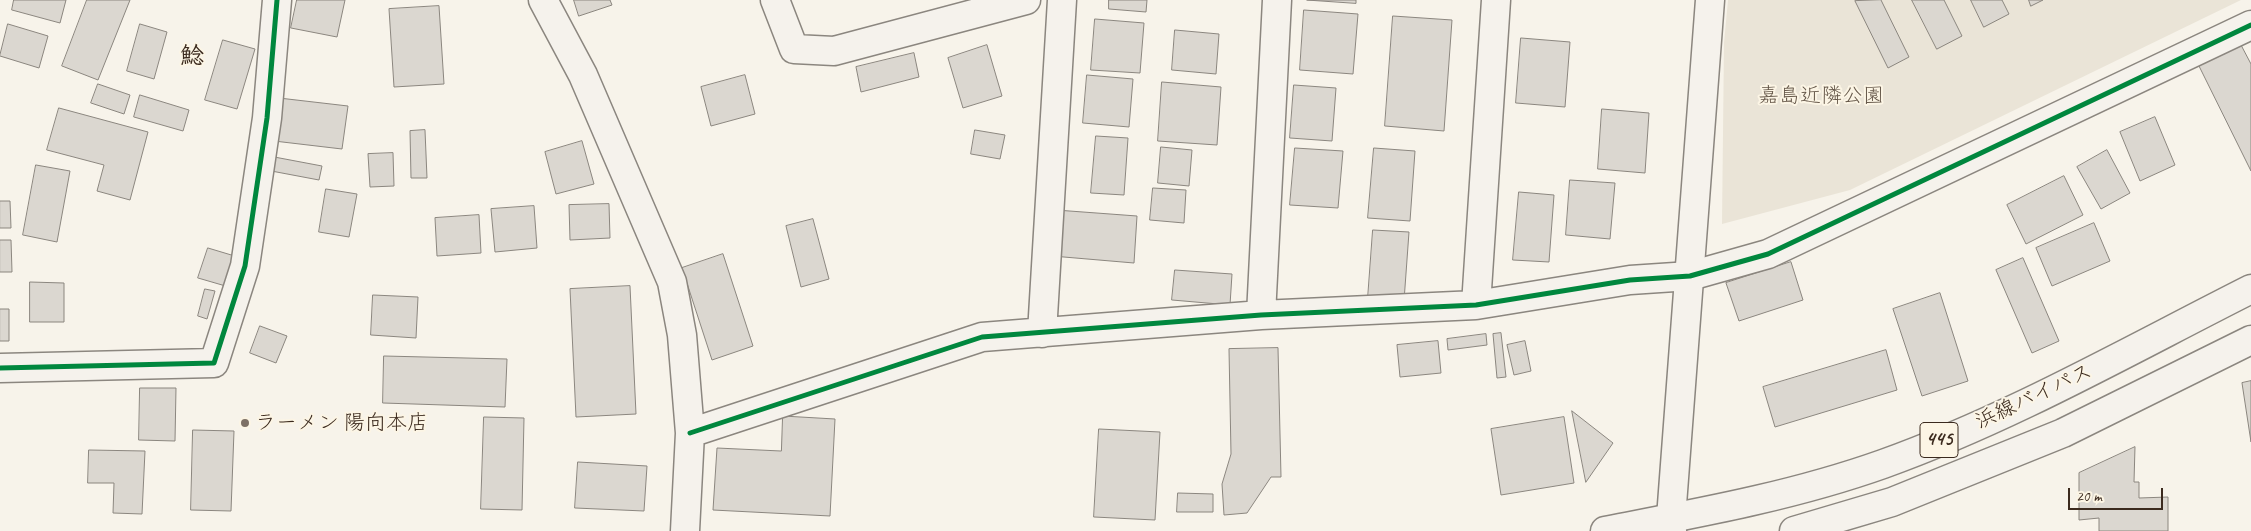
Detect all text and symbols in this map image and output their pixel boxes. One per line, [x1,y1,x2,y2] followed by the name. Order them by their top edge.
[180,43,204,71] district label: 鯰
[1758,83,1884,109] park label: 嘉島近隣公園
[1972,359,2096,435] street label: 浜線バイパス
[255,410,428,436] place label: ラーメン 陽向本店
[239,417,251,429] marker: ラーメン 陽向本店
[1920,422,1958,458] road number: 445
[2071,478,2166,510] scale bar
[2076,487,2102,506] text: 20 m

